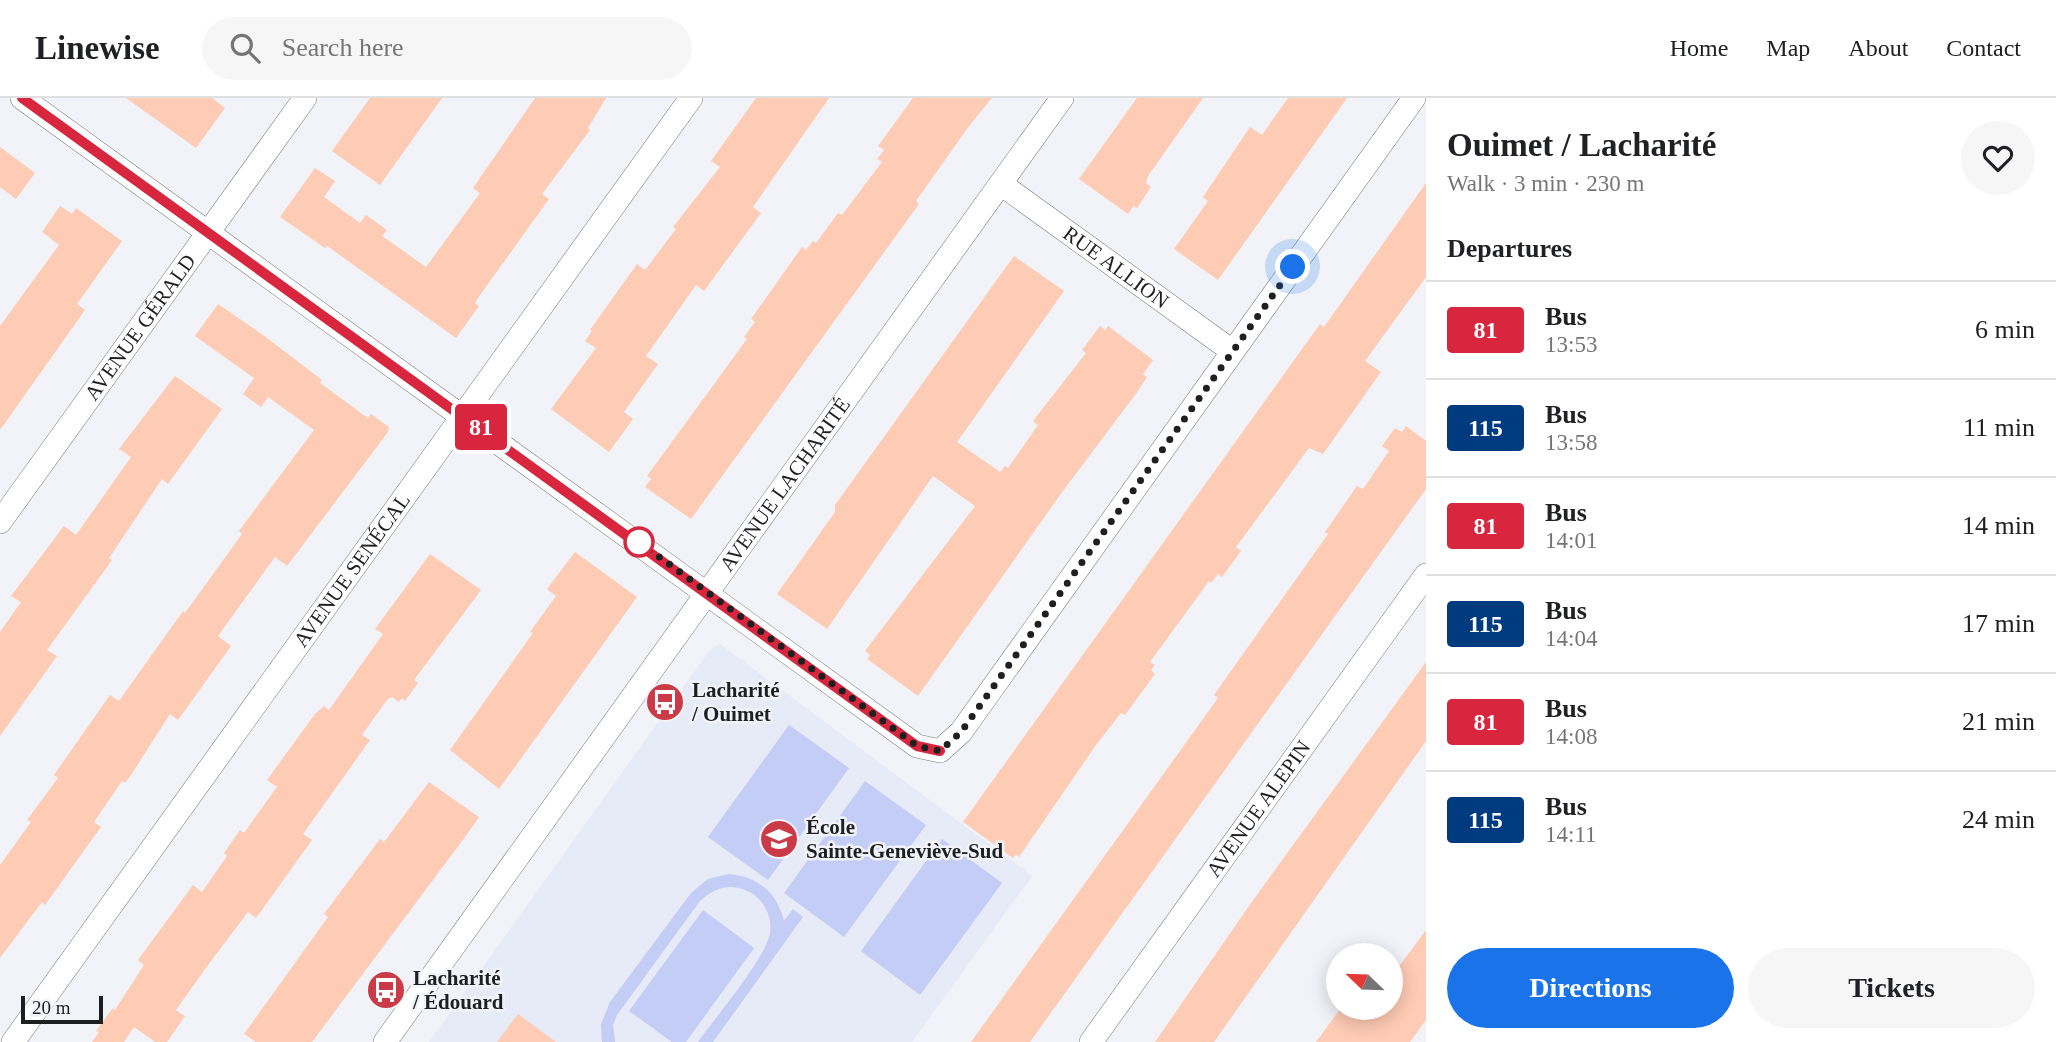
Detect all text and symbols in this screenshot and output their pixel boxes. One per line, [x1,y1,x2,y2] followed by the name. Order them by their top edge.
[202,17,692,80] search box
[226,29,264,67] icon: search
[35,30,160,66] text: Linewise
[282,33,404,62] text: Search here
[1670,35,1728,61] text: Home
[1766,35,1810,61] text: Map
[1848,35,1908,61] text: About
[1946,35,2021,61] text: Contact
[1961,121,2035,195] button: heart
[1447,127,1716,163] text: Ouimet / Lacharité
[1447,171,1644,196] text: Walk · 3 min · 230 m
[1059,221,1173,313] street label: RUE ALLION
[1447,234,1572,263] text: Departures
[1275,249,1310,284] your location
[80,250,201,405] street label: AVENUE GÉRALD
[1545,302,1587,331] text: Bus
[1975,315,2035,344] text: 6 min
[1474,317,1498,343] text: 81
[1545,332,1597,357] text: 13:53
[714,393,855,576] street label: AVENUE LACHARITÉ
[1545,400,1587,429] text: Bus
[449,404,512,450] line badge: 81
[1963,413,2035,442] text: 11 min
[469,414,493,440] text: 81
[1468,415,1503,441] text: 115
[1545,430,1597,455] text: 13:58
[289,489,415,652] street label: AVENUE SENÉCAL
[1545,498,1587,527] text: Bus
[1962,511,2035,540] text: 14 min
[1474,513,1498,539] text: 81
[624,527,654,557] unlabelled marker
[1545,528,1597,553] text: 14:01
[1545,596,1587,625] text: Bus
[1962,609,2035,638] text: 17 min
[1468,611,1503,637] text: 115
[1545,626,1597,651] text: 14:04
[691,678,779,726] place label: Lacharité / Ouimet
[644,681,686,723] bus stop icon: Lacharité / Ouimet
[1545,694,1587,723] text: Bus
[1962,707,2035,736] text: 21 min
[1474,709,1498,735] text: 81
[1545,724,1597,749] text: 14:08
[1201,736,1315,882] street label: AVENUE ALEPIN
[1545,792,1587,821] text: Bus
[1962,805,2035,834] text: 24 min
[1468,807,1503,833] text: 115
[806,815,1003,863] place label: École Sainte-Geneviève-Sud
[758,818,800,860] school or university icon: École Sainte-Geneviève-Sud
[1545,822,1597,847] text: 14:11
[1326,943,1404,1020] north arrow
[1326,943,1403,1020] map controls
[1447,948,1734,1028] button: Directions
[1748,948,2035,1028] button: Tickets
[412,966,504,1014] place label: Lacharité / Édouard
[365,969,407,1011] bus stop icon: Lacharité / Édouard
[21,993,103,1025] scale bar
[32,997,71,1018] text: 20 m

